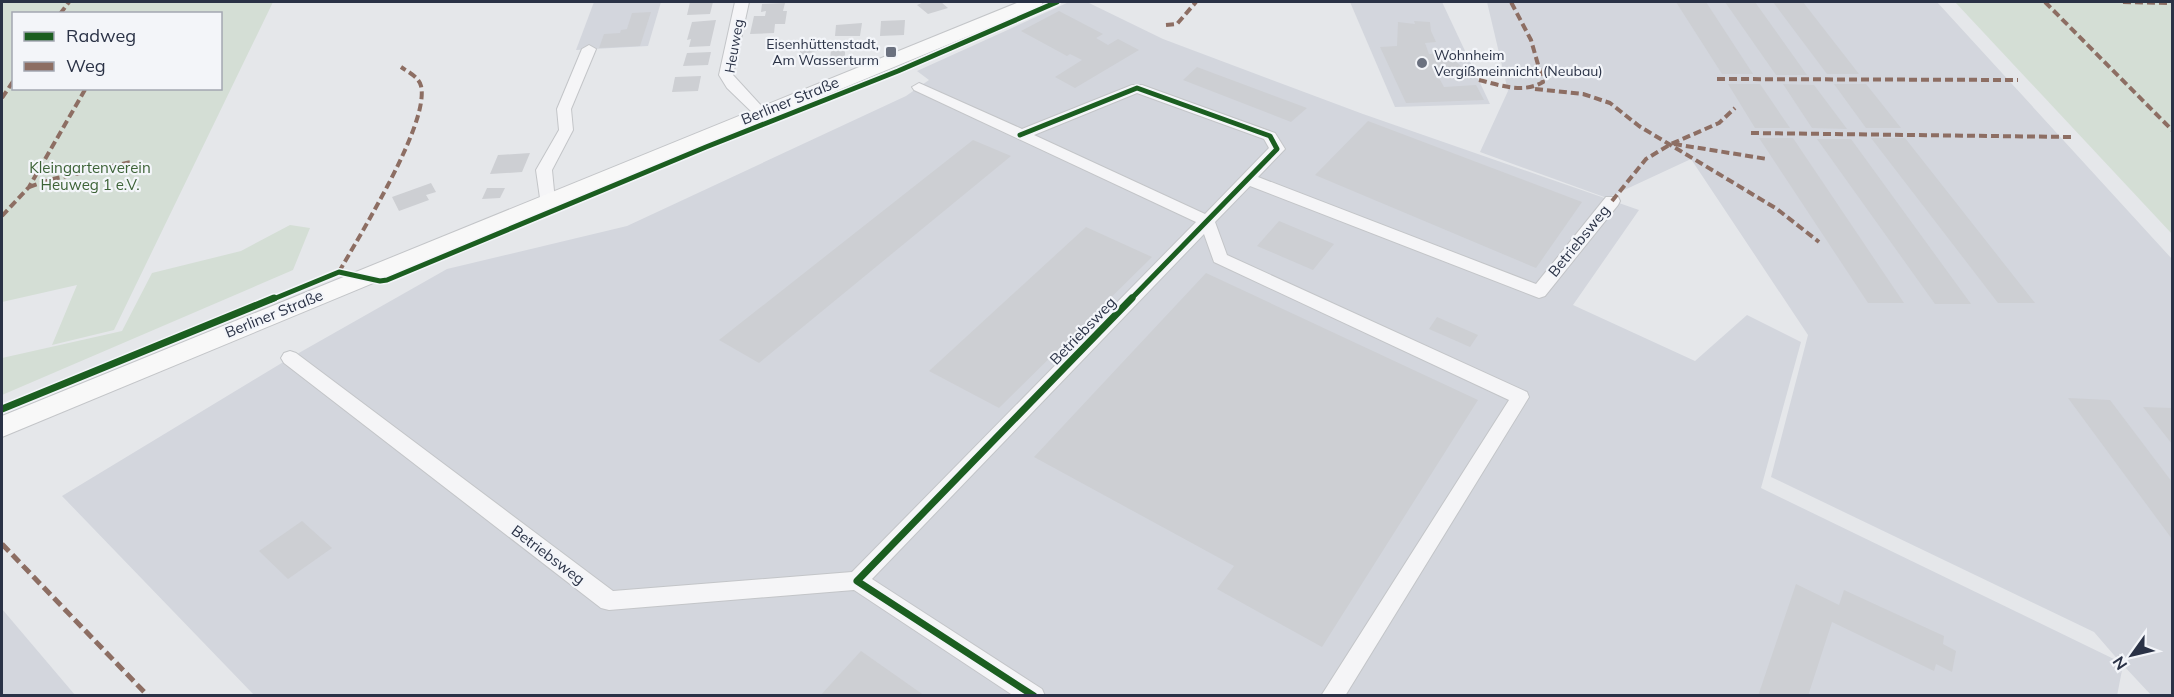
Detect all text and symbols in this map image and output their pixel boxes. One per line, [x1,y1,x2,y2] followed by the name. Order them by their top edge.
[12,12,222,90] legend
[720,18,748,74] street label: Heuweg
[66,24,136,47] text: Radweg
[766,35,879,69] place label: Eisenhüttenstadt, Am Wasserturm
[884,45,898,59] marker: Eisenhüttenstadt, Am Wasserturm
[1434,46,1603,80] place label: Wohnheim Vergißmeinnicht (Neubau)
[66,54,106,77] text: Weg
[1415,56,1429,70] marker: Wohnheim Vergißmeinnicht (Neubau)
[738,72,842,129] street label: Berliner Straße
[29,158,151,194] park label: Kleingartenverein Heuweg 1 e.V.
[1544,201,1613,281] street label: Betriebsweg
[222,285,326,342] street label: Berliner Straße
[1046,293,1120,369] street label: Betriebsweg
[508,521,589,588] street label: Betriebsweg
[2102,625,2162,685] north arrow
[2108,653,2131,674] text: N

